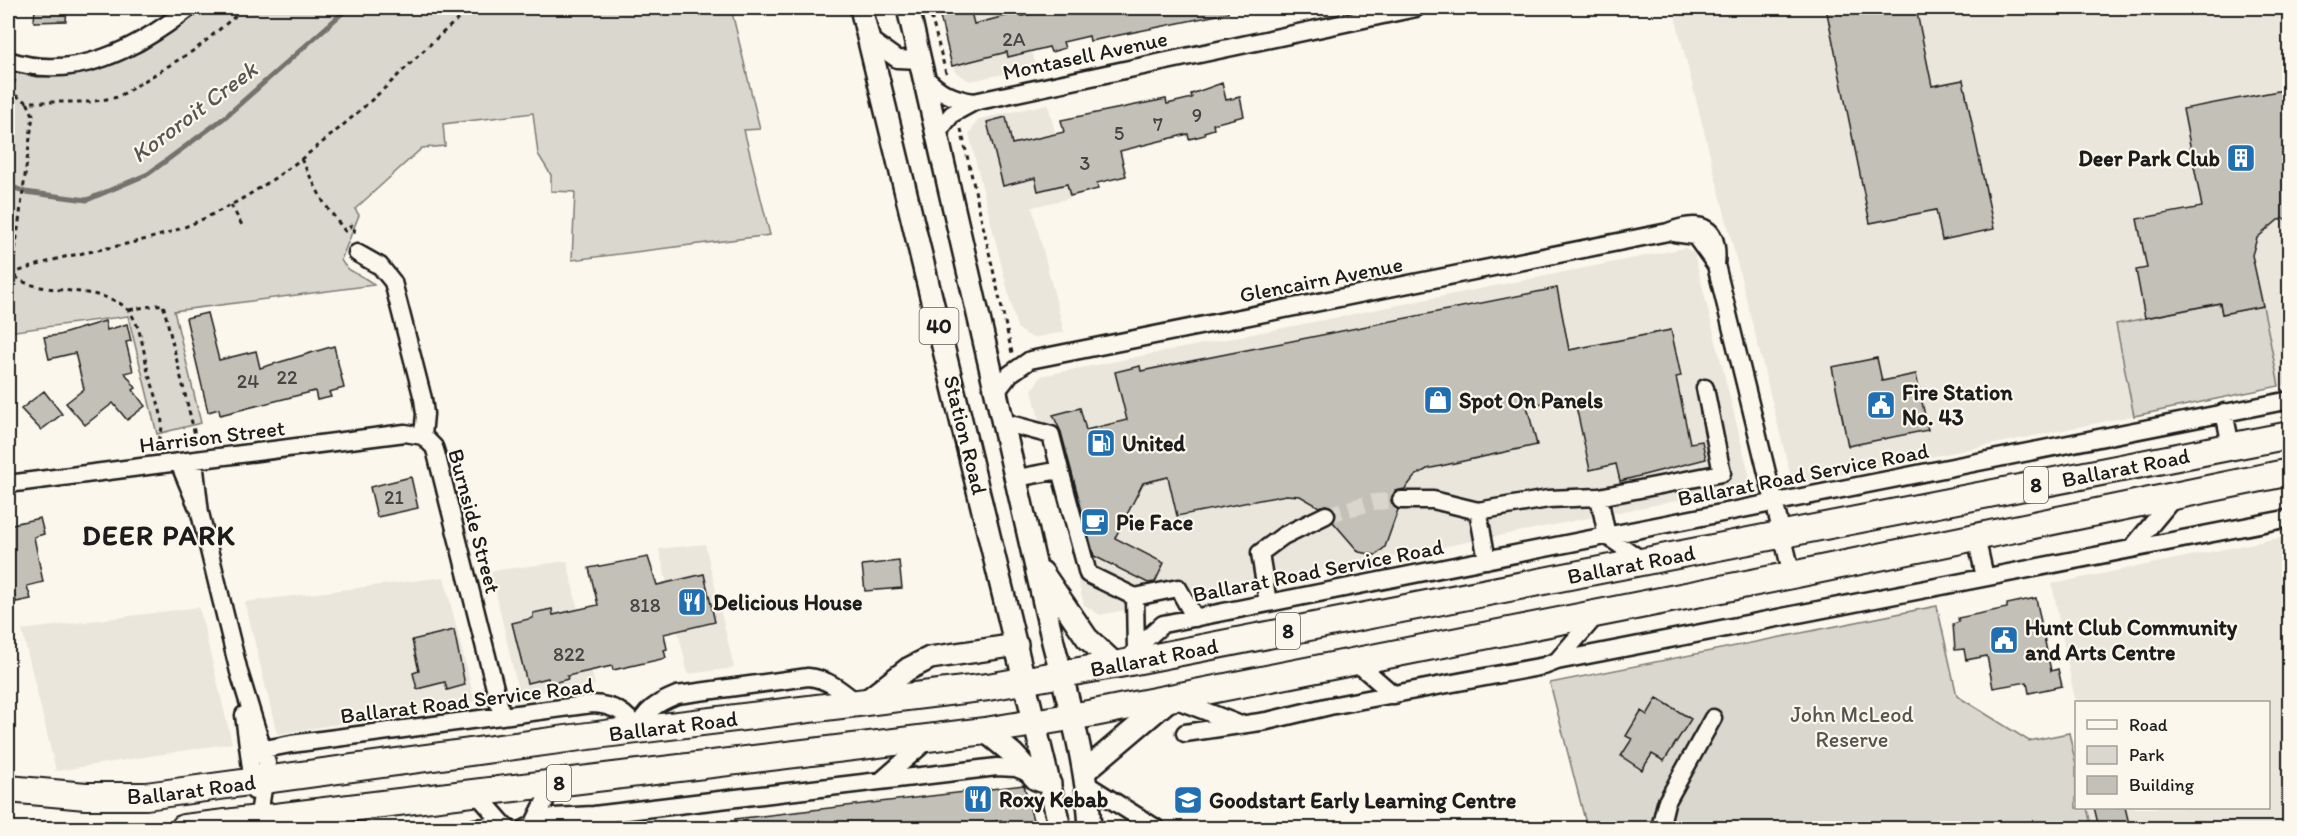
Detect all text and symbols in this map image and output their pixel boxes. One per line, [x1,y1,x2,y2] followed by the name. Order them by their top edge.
[1000,25,1170,86] street label: Montasell Avenue
[1002,27,1026,51] house number: 2A
[125,54,264,169] water label: Kororoit Creek
[1192,103,1202,127] house number: 9
[1153,112,1163,136] house number: 7
[1114,121,1124,145] house number: 5
[2225,142,2257,174] building icon: Deer Park Club
[2078,145,2220,172] place label: Deer Park Club
[1080,151,1091,175] house number: 3
[1237,250,1405,309] street label: Glencairn Avenue
[920,308,958,344] road number: 40
[276,365,298,389] house number: 22
[237,369,259,393] house number: 24
[938,373,993,498] street label: Station Road
[1902,379,2013,431] place label: Fire Station No. 43
[1422,384,1454,416] shop icon: Spot On Panels
[1459,387,1603,414] place label: Spot On Panels
[1865,389,1897,421] public building icon: Fire Station No. 43
[138,414,286,459] street label: Harrison Street
[1085,427,1117,459] fuel station icon: United
[1122,430,1186,457] place label: United
[1675,437,1931,512] street label: Ballarat Road Service Road
[2060,442,2192,493] street label: Ballarat Road
[442,446,507,596] street label: Burnside Street
[2024,467,2048,503] road number: 8
[384,485,404,509] house number: 21
[1079,506,1111,538] cafe icon: Pie Face
[1116,509,1193,536] place label: Pie Face
[82,518,236,552] district label: DEER PARK
[1190,533,1446,608] street label: Ballarat Road Service Road
[1565,539,1697,590] street label: Ballarat Road
[676,586,708,618] restaurant icon: Delicious House
[713,589,862,616] place label: Delicious House
[629,593,661,617] house number: 818
[1276,613,1300,649] road number: 8
[2025,614,2238,666] place label: Hunt Club Community and Arts Centre
[1988,624,2020,656] public building icon: Hunt Club Community and Arts Centre
[1088,632,1220,683] street label: Ballarat Road
[553,642,585,666] house number: 822
[339,672,595,729] street label: Ballarat Road Service Road
[1790,701,1914,753] park label: John McLeod Reserve
[2075,701,2270,809] legend
[607,705,739,747] street label: Ballarat Road
[2129,714,2168,736] text: Road
[2129,744,2164,766] text: Park
[547,765,571,801] road number: 8
[127,768,257,811] street label: Ballarat Road
[2129,774,2195,796] text: Building
[962,783,994,815] restaurant icon: Roxy Kebab
[1172,784,1204,816] school or university icon: Goodstart Early Learning Centre
[999,786,1108,813] place label: Roxy Kebab
[1209,787,1517,814] place label: Goodstart Early Learning Centre

